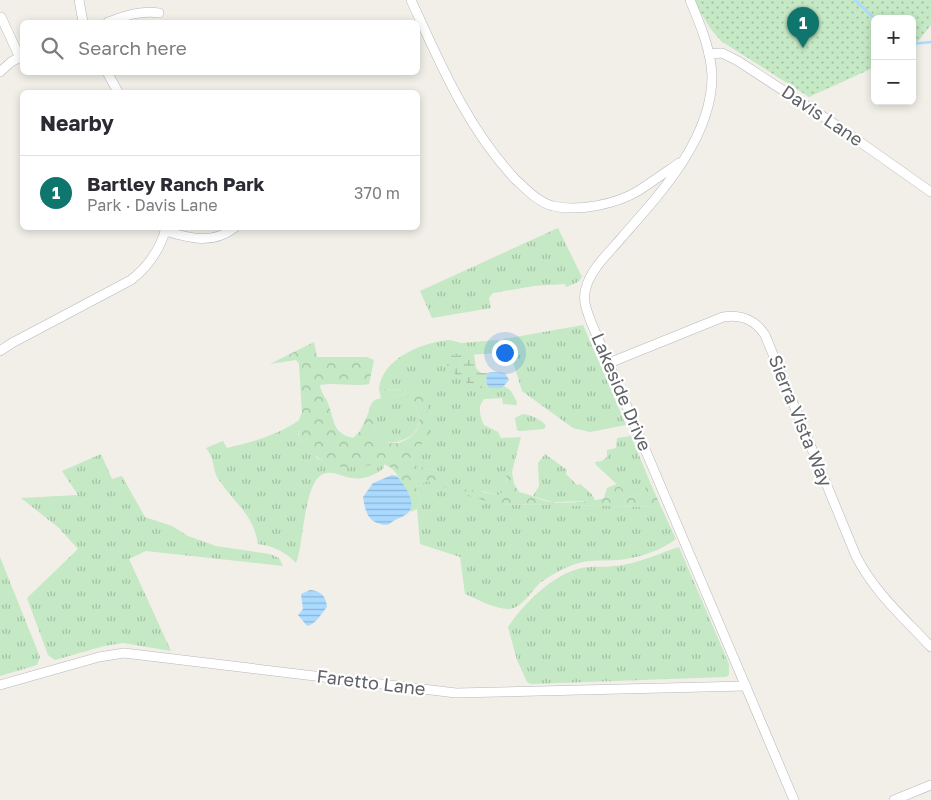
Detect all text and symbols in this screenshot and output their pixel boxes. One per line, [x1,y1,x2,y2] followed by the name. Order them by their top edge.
[787,7,819,48] pin: 1
[871,15,916,105] map controls
[871,15,916,60] button: +
[20,20,420,75] search box
[38,34,66,62] icon: search
[78,36,187,59] text: Search here
[871,60,916,105] button: −
[778,80,867,150] street label: Davis Lane
[40,110,114,136] text: Nearby
[87,172,265,195] text: Bartley Ranch Park
[52,183,60,203] text: 1
[354,183,400,203] text: 370 m
[87,195,218,215] text: Park · Davis Lane
[587,329,657,454] street label: Lakeside Drive
[492,340,518,366] your location
[764,352,837,490] street label: Sierra Vista Way
[315,664,427,700] street label: Faretto Lane

